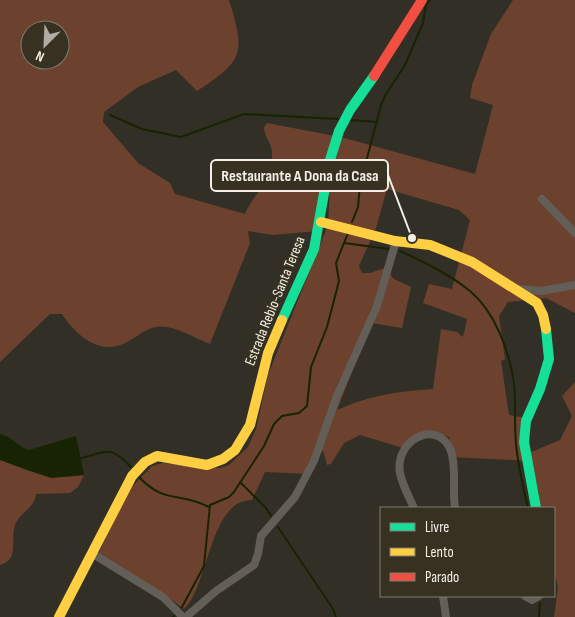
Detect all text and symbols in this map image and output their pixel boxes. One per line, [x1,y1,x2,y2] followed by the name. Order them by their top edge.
[20,20,70,70] north arrow
[33,47,47,66] text: N
[211,160,388,191] callout: Restaurante A Dona da Casa
[221,167,379,186] text: Restaurante A Dona da Casa
[240,233,310,368] street label: Estrada Rebio-Santa Teresa
[380,507,555,597] legend
[425,518,449,537] text: Livre
[425,543,454,562] text: Lento
[425,568,459,587] text: Parado

